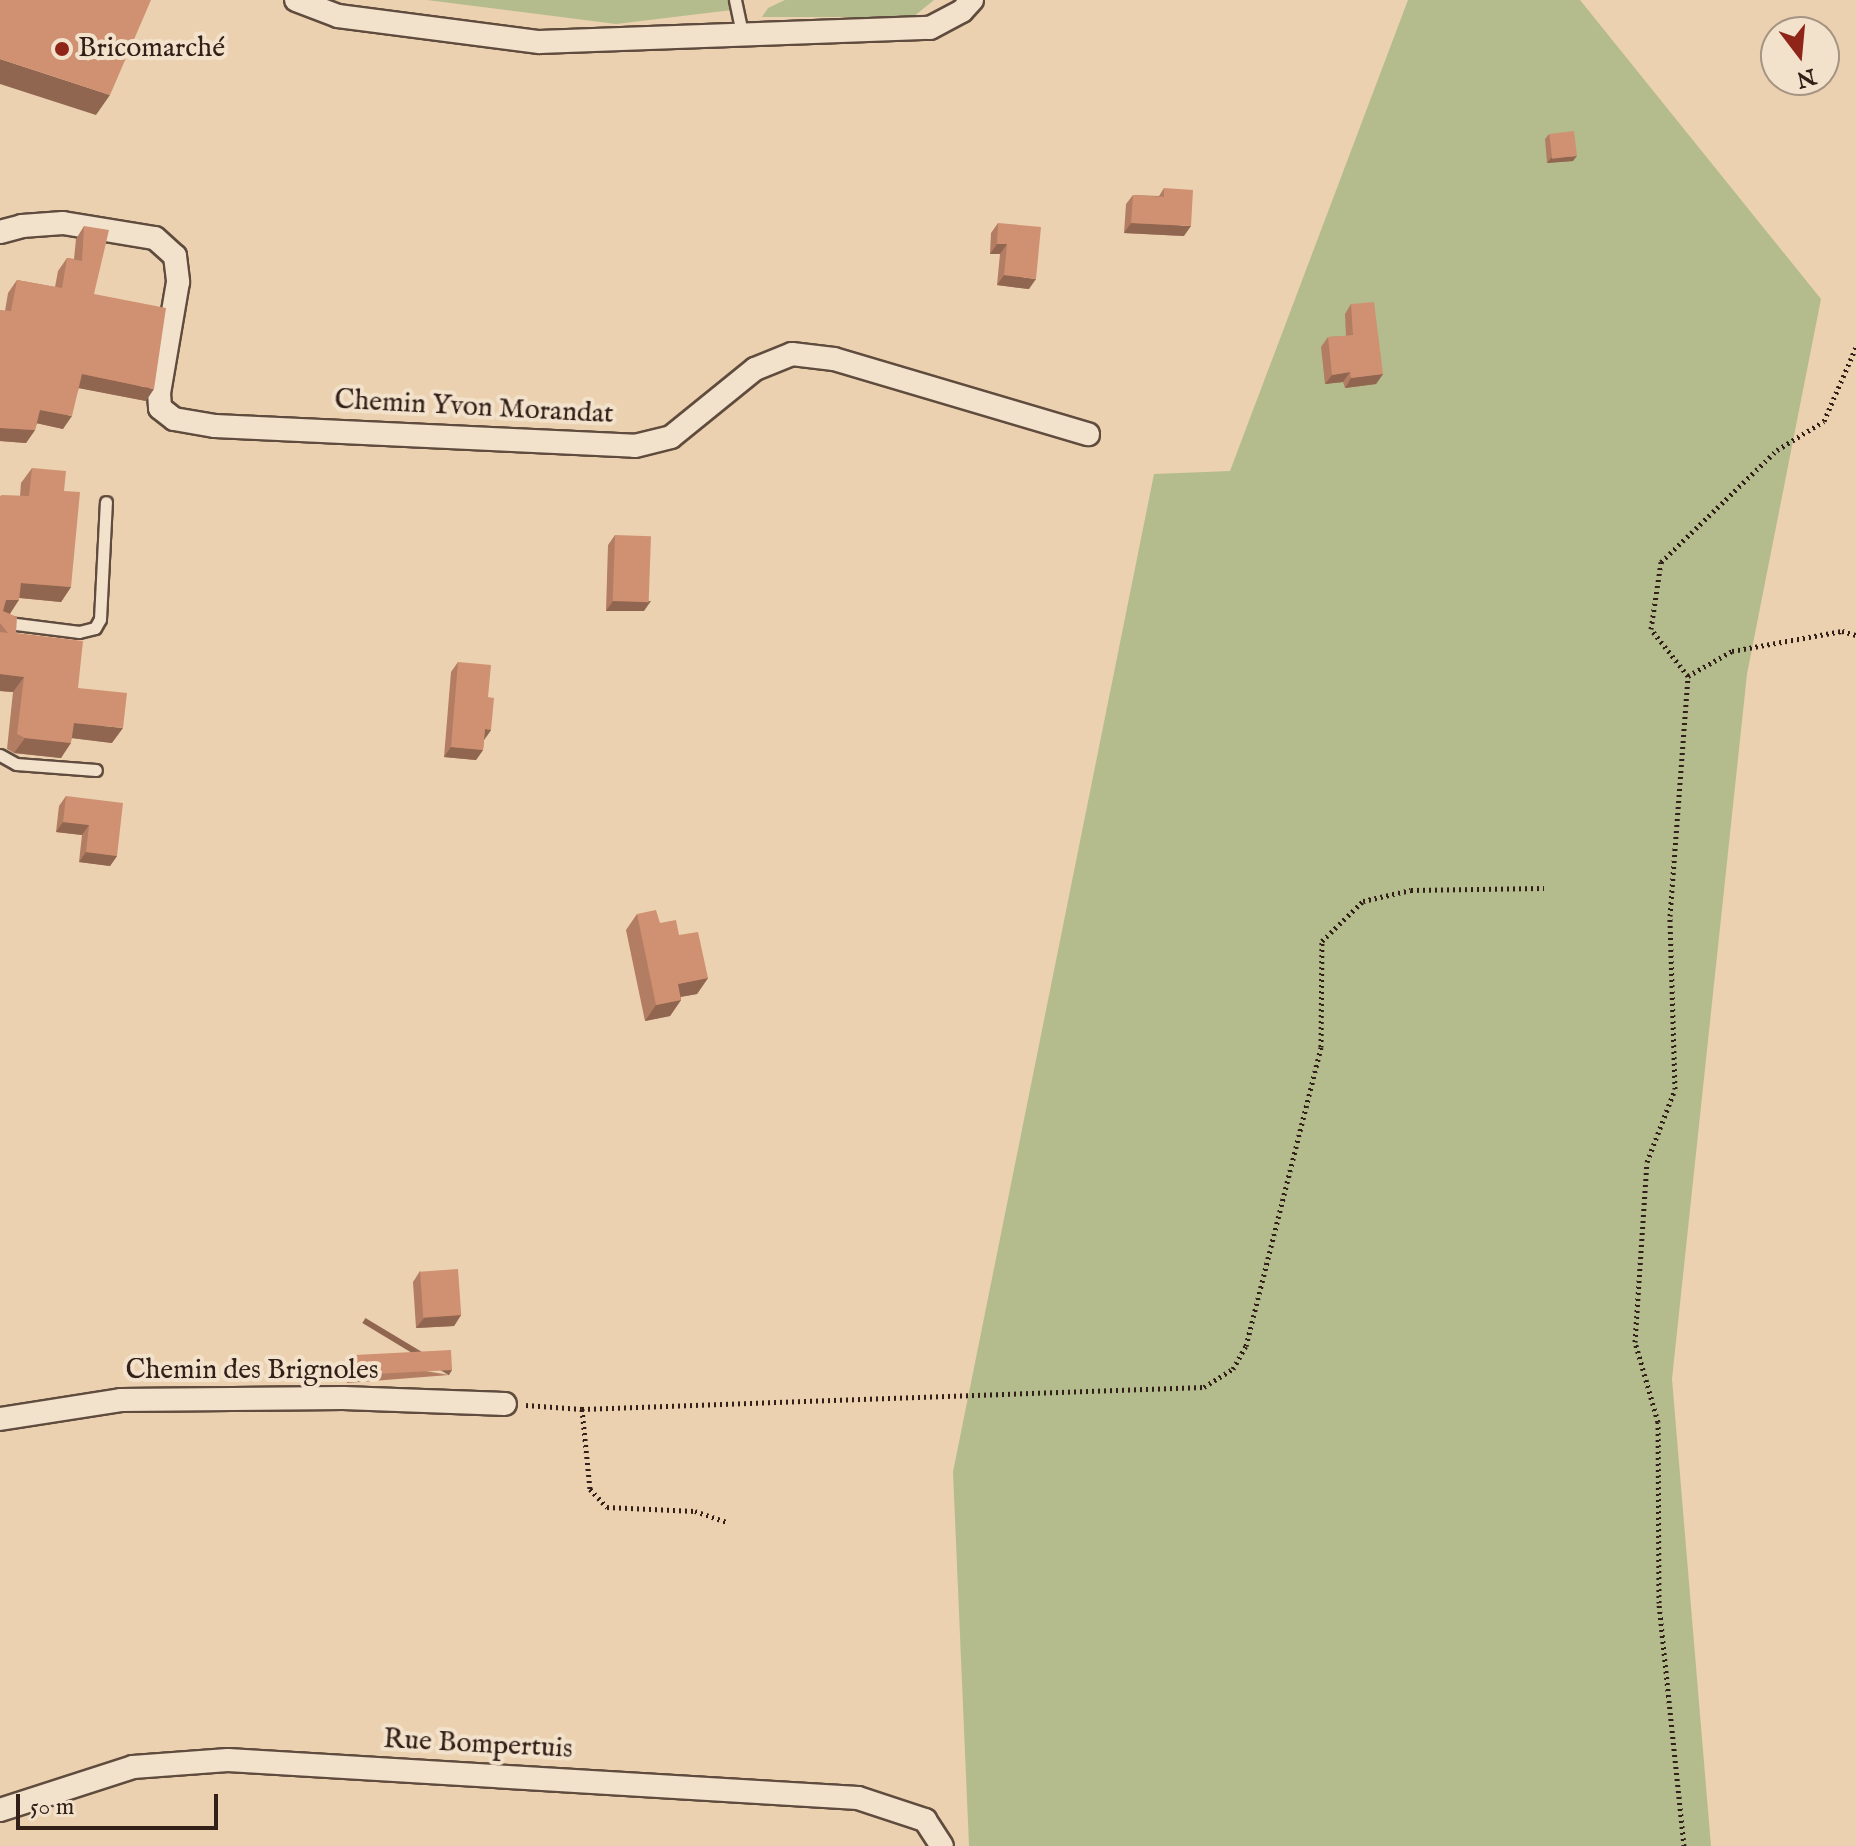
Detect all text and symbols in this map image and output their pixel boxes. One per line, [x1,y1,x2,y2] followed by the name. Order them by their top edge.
[1760,16,1840,96] north arrow
[78,32,225,66] place label: Bricomarché
[53,40,71,58] marker: Bricomarché
[1793,61,1819,93] text: N
[334,384,614,432] street label: Chemin Yvon Morandat
[125,1354,379,1388] street label: Chemin des Brignoles
[382,1723,574,1767] street label: Rue Bompertuis
[20,1778,222,1828] scale bar
[30,1792,74,1823] text: 50 m

